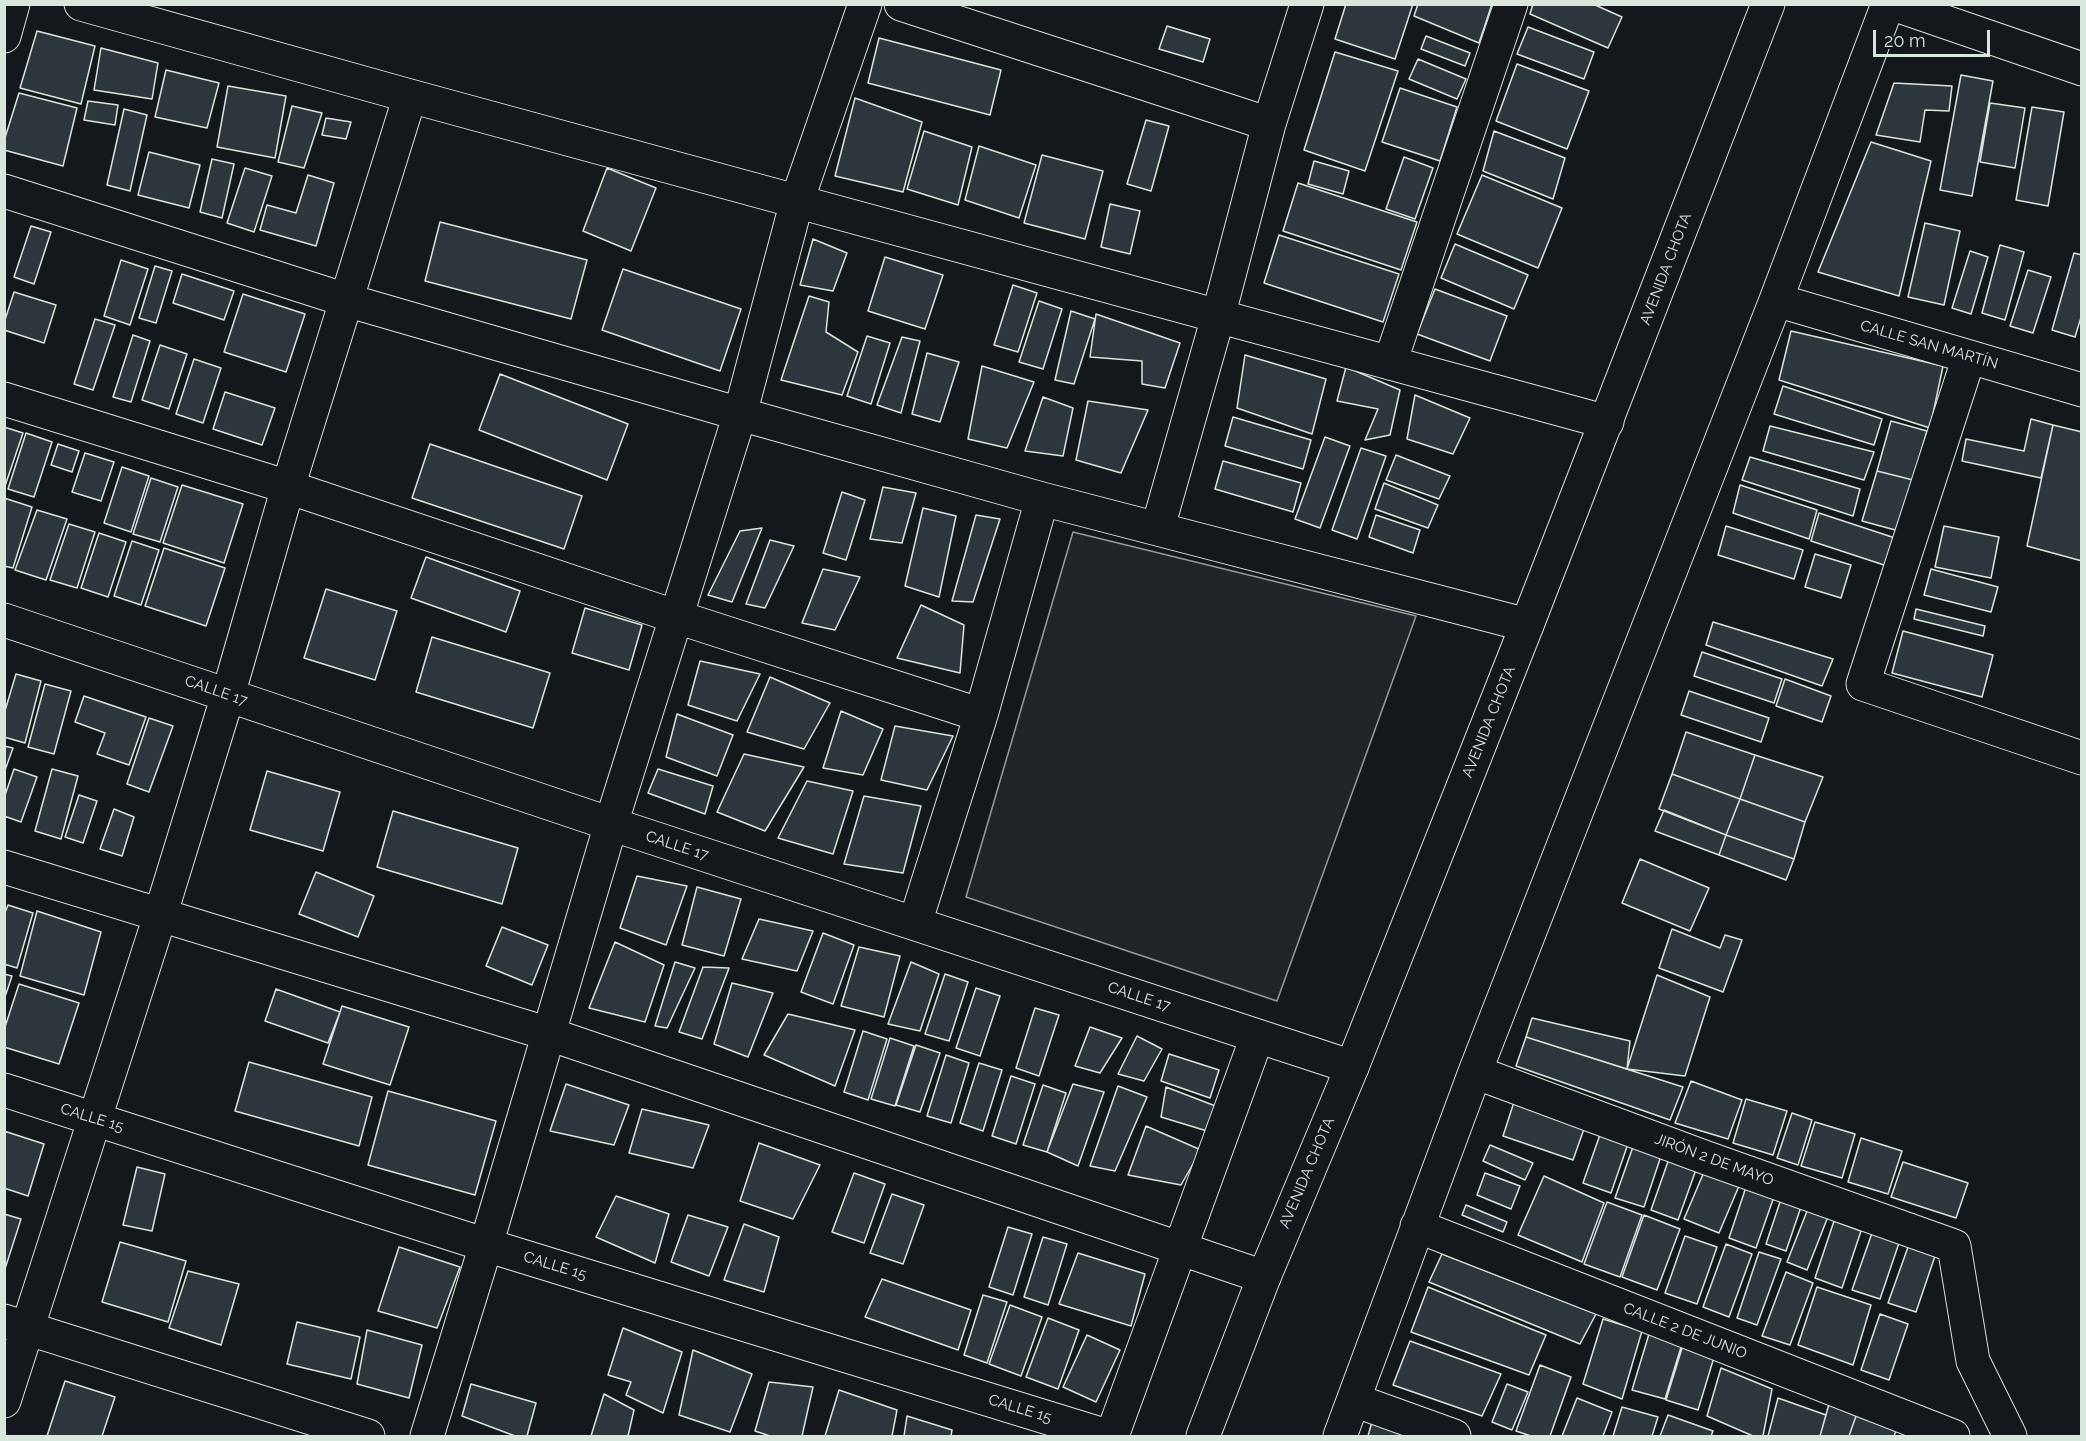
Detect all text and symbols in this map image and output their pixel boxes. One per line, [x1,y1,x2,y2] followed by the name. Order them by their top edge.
[1876,18,1993,56] scale bar
[1884,30,1926,51] text: 20 m
[1636,210,1696,328] street label: AVENIDA CHOTA
[1858,317,2000,373] street label: CALLE SAN MARTÍN
[1458,664,1520,780] street label: AVENIDA CHOTA
[182,672,250,710] street label: CALLE 17
[643,827,711,865] street label: CALLE 17
[1105,978,1173,1016] street label: CALLE 17
[58,1100,126,1136] street label: CALLE 15
[1276,1115,1338,1231] street label: AVENIDA CHOTA
[1652,1130,1776,1190] street label: JIRÓN 2 DE MAYO
[521,1248,589,1284] street label: CALLE 15
[1621,1299,1749,1363] street label: CALLE 2 DE JUNIO
[986,1391,1054,1427] street label: CALLE 15

